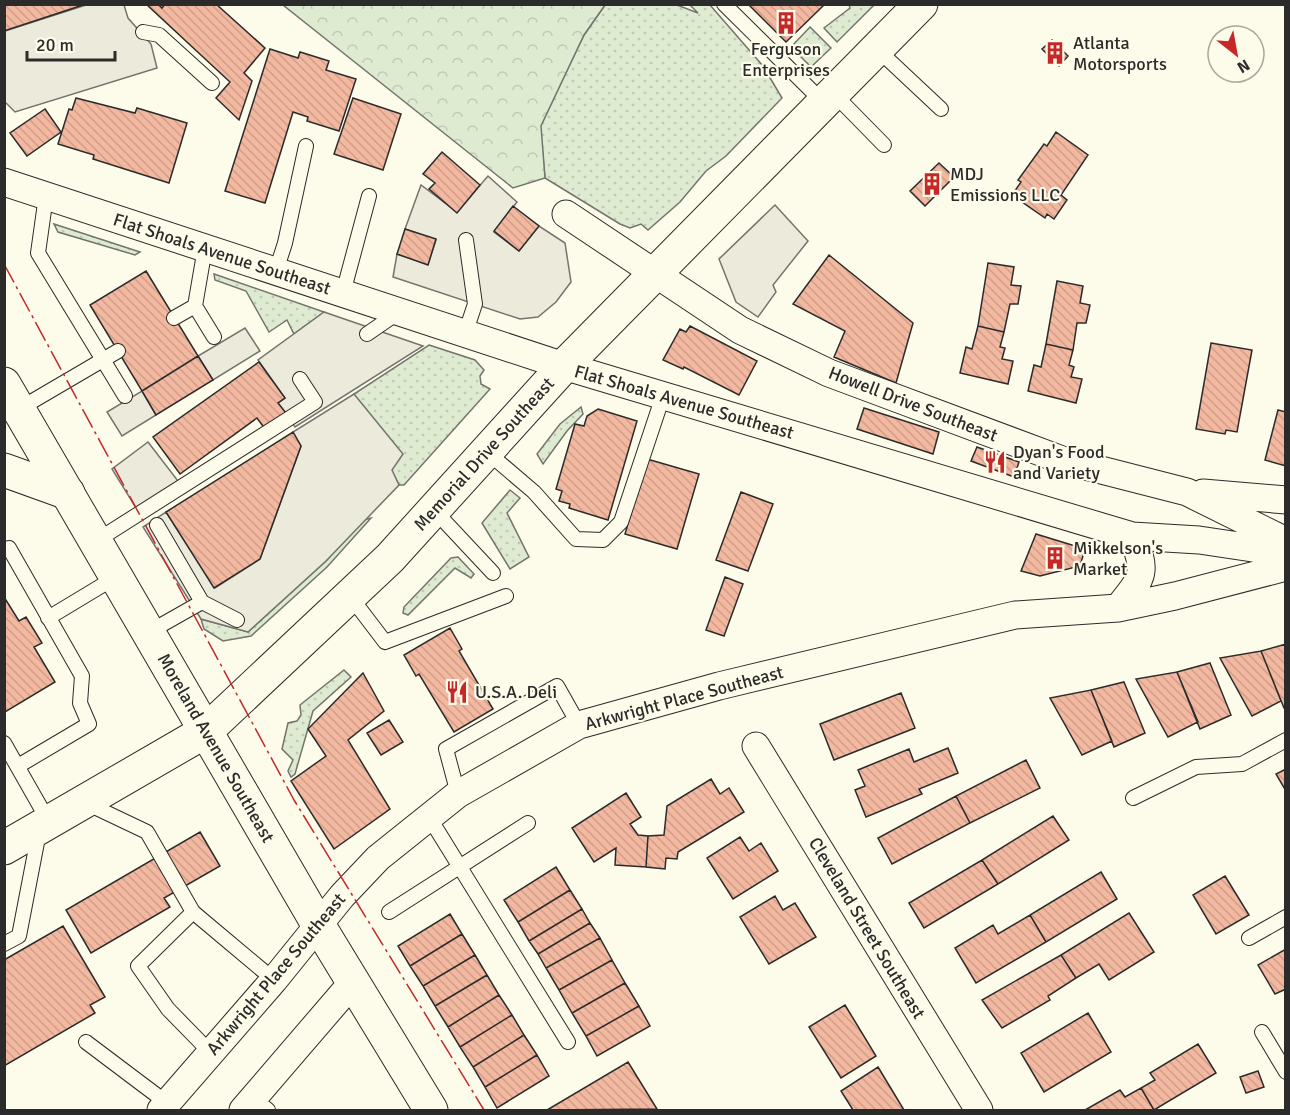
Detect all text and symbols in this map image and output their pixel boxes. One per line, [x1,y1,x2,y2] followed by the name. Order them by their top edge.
[773,10,799,36] building icon: Ferguson Enterprises
[27,24,116,62] scale bar
[1206,24,1266,84] north arrow
[1073,32,1167,75] place label: Atlanta Motorsports
[36,34,74,56] text: 20 m
[742,38,830,81] place label: Ferguson Enterprises
[1042,40,1068,66] building icon: Atlanta Motorsports
[1233,55,1253,77] text: N
[950,163,1060,206] place label: MDJ Emissions LLC
[919,171,945,197] building icon: MDJ Emissions LLC
[111,208,333,300] street label: Flat Shoals Avenue Southeast
[572,360,796,444] street label: Flat Shoals Avenue Southeast
[825,362,1001,446] street label: Howell Drive Southeast
[409,373,559,535] street label: Memorial Drive Southeast
[1013,441,1104,484] place label: Dyan's Food and Variety
[982,449,1008,475] restaurant icon: Dyan's Food and Variety
[1073,537,1163,580] place label: Mikkelson's Market
[1042,545,1068,571] building icon: Mikkelson's Market
[153,649,279,847] street label: Moreland Avenue Southeast
[582,661,786,735] street label: Arkwright Place Southeast
[444,679,470,705] restaurant icon: U.S.A. Deli
[475,681,557,703] place label: U.S.A. Deli
[804,833,930,1023] street label: Cleveland Street Southeast
[202,889,350,1059] street label: Arkwright Place Southeast

